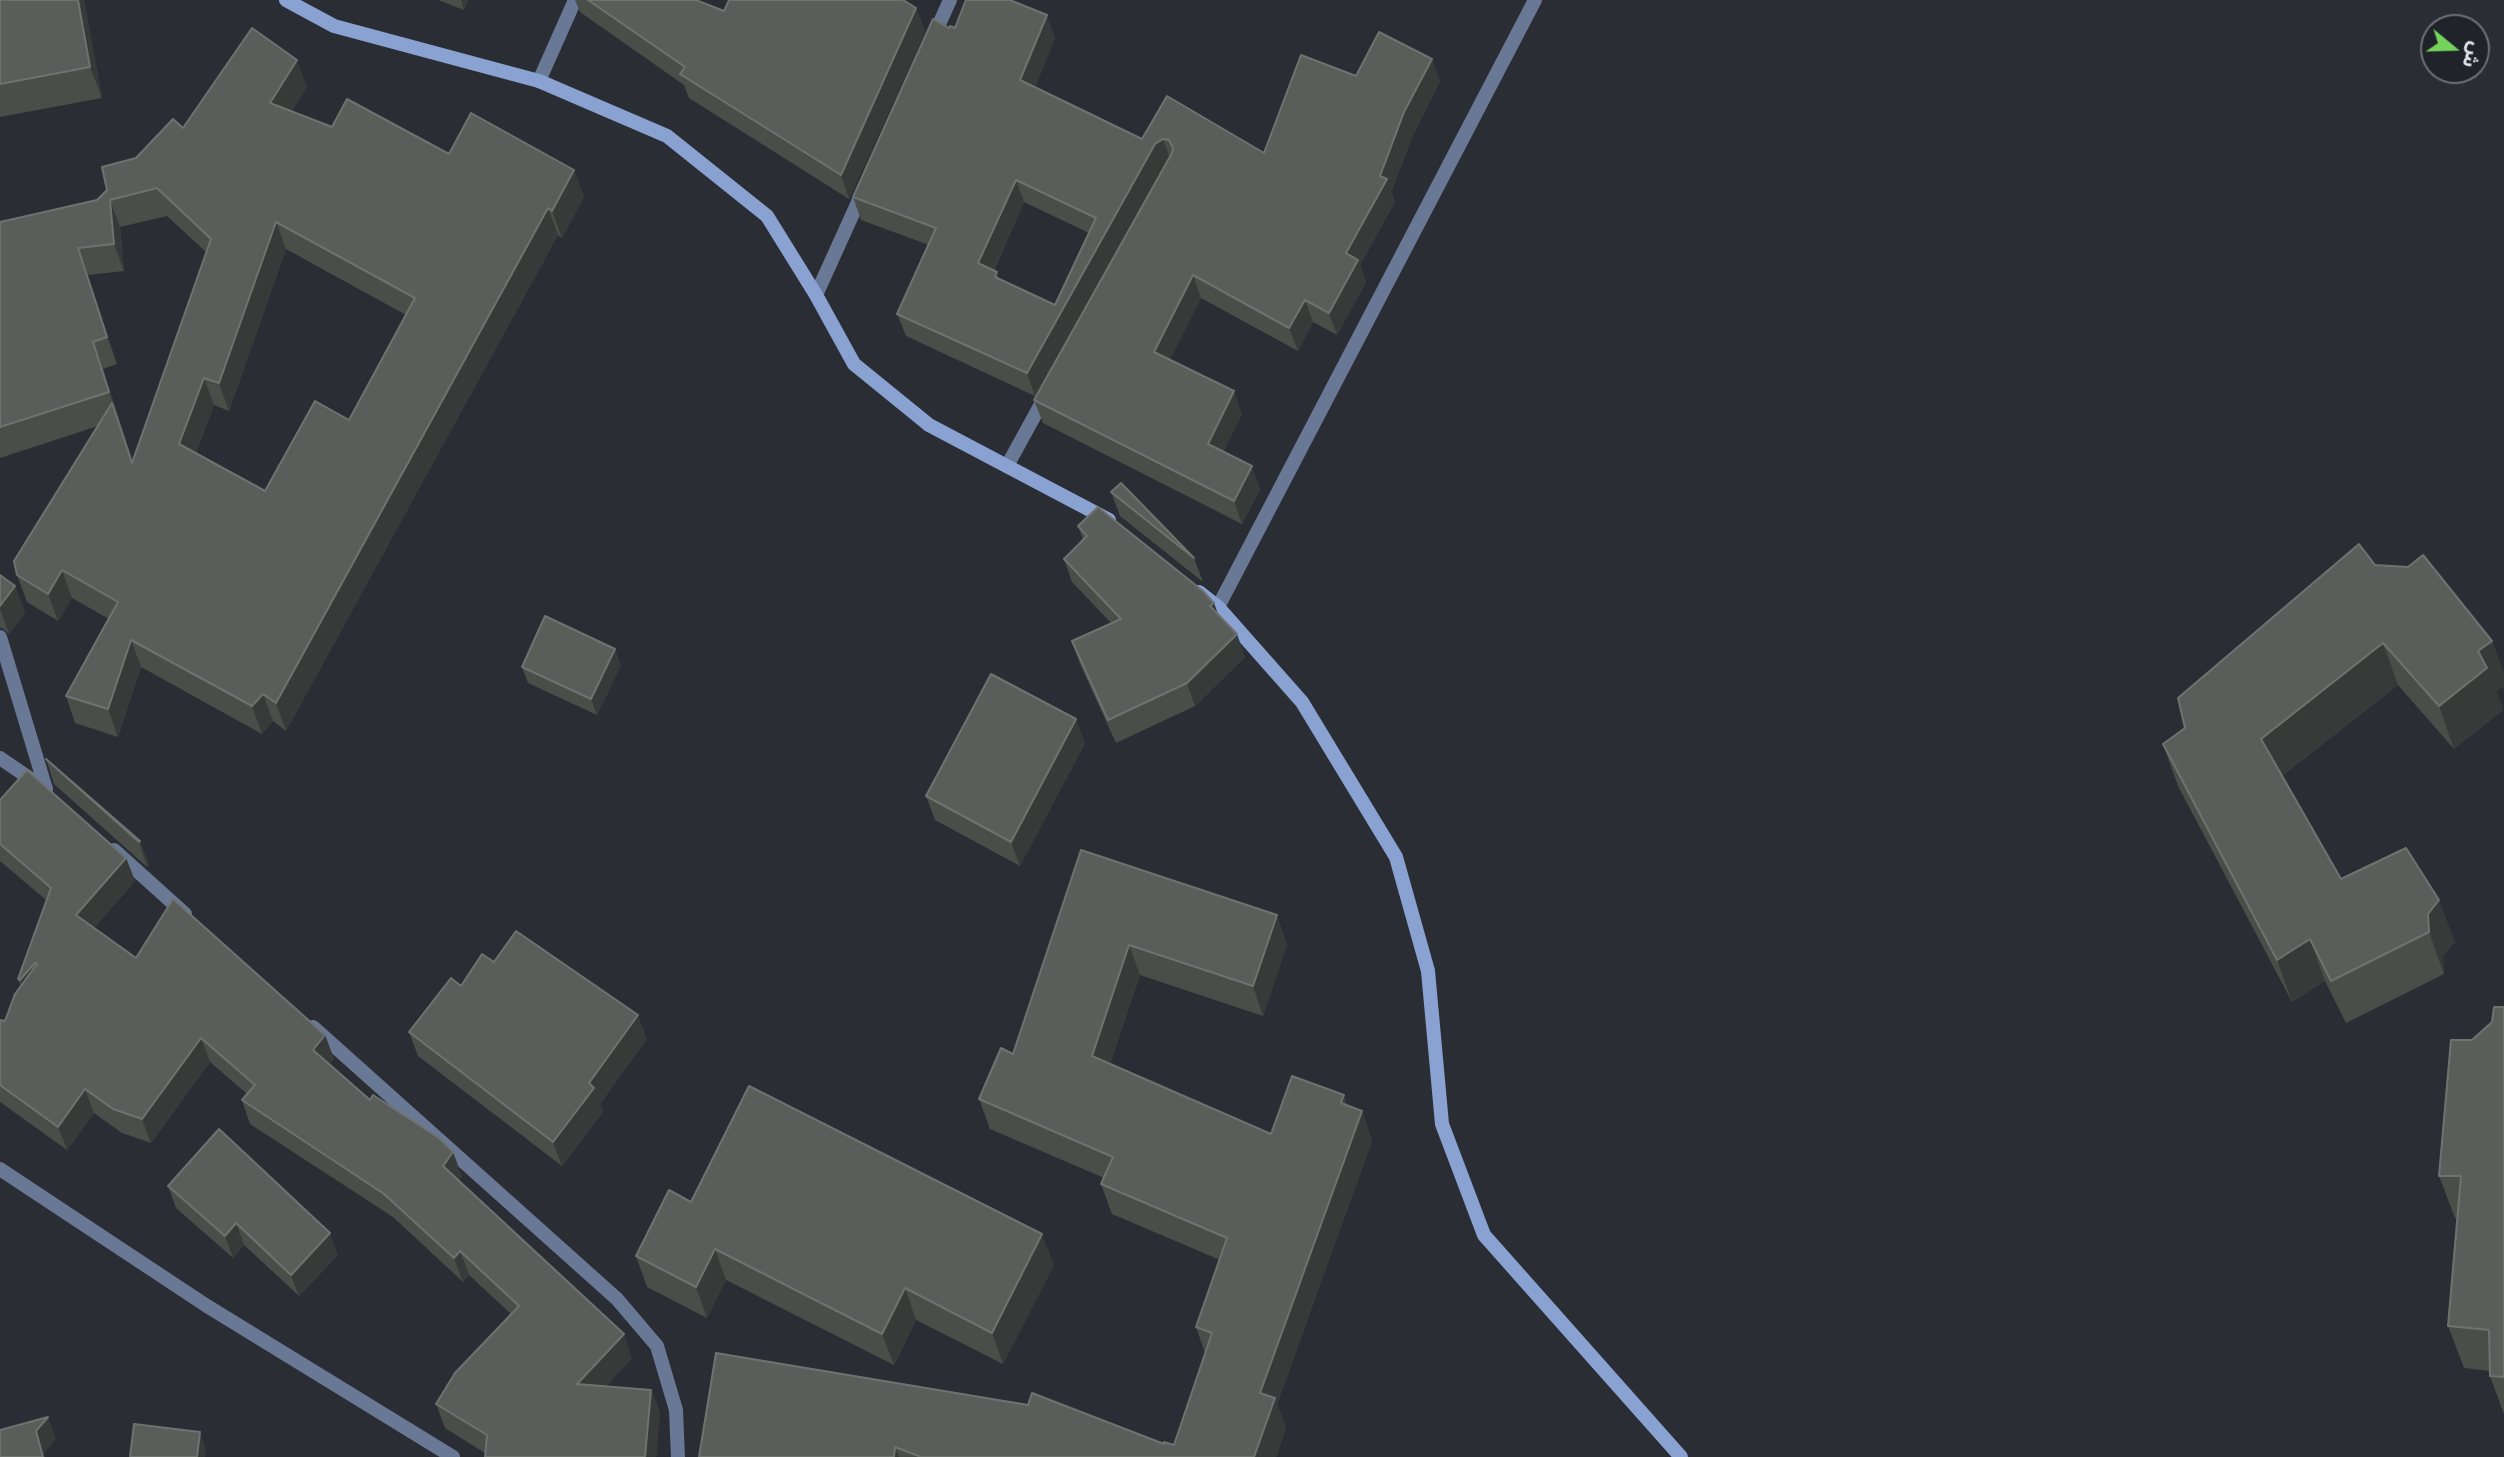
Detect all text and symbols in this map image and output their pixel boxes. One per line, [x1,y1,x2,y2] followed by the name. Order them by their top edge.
[2420,14,2490,84] north arrow
[2457,39,2489,71] text: ش

